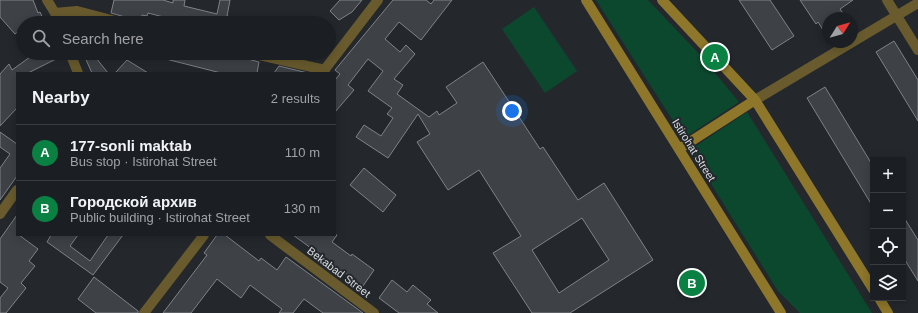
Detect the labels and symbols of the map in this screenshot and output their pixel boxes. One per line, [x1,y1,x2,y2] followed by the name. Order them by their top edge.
[822,12,858,48] north arrow
[702,42,728,72] pin: A
[502,101,522,121] your location
[670,116,718,184] street label: Istirohat Street
[305,244,373,300] street label: Bekabad Street
[679,268,705,298] pin: B

